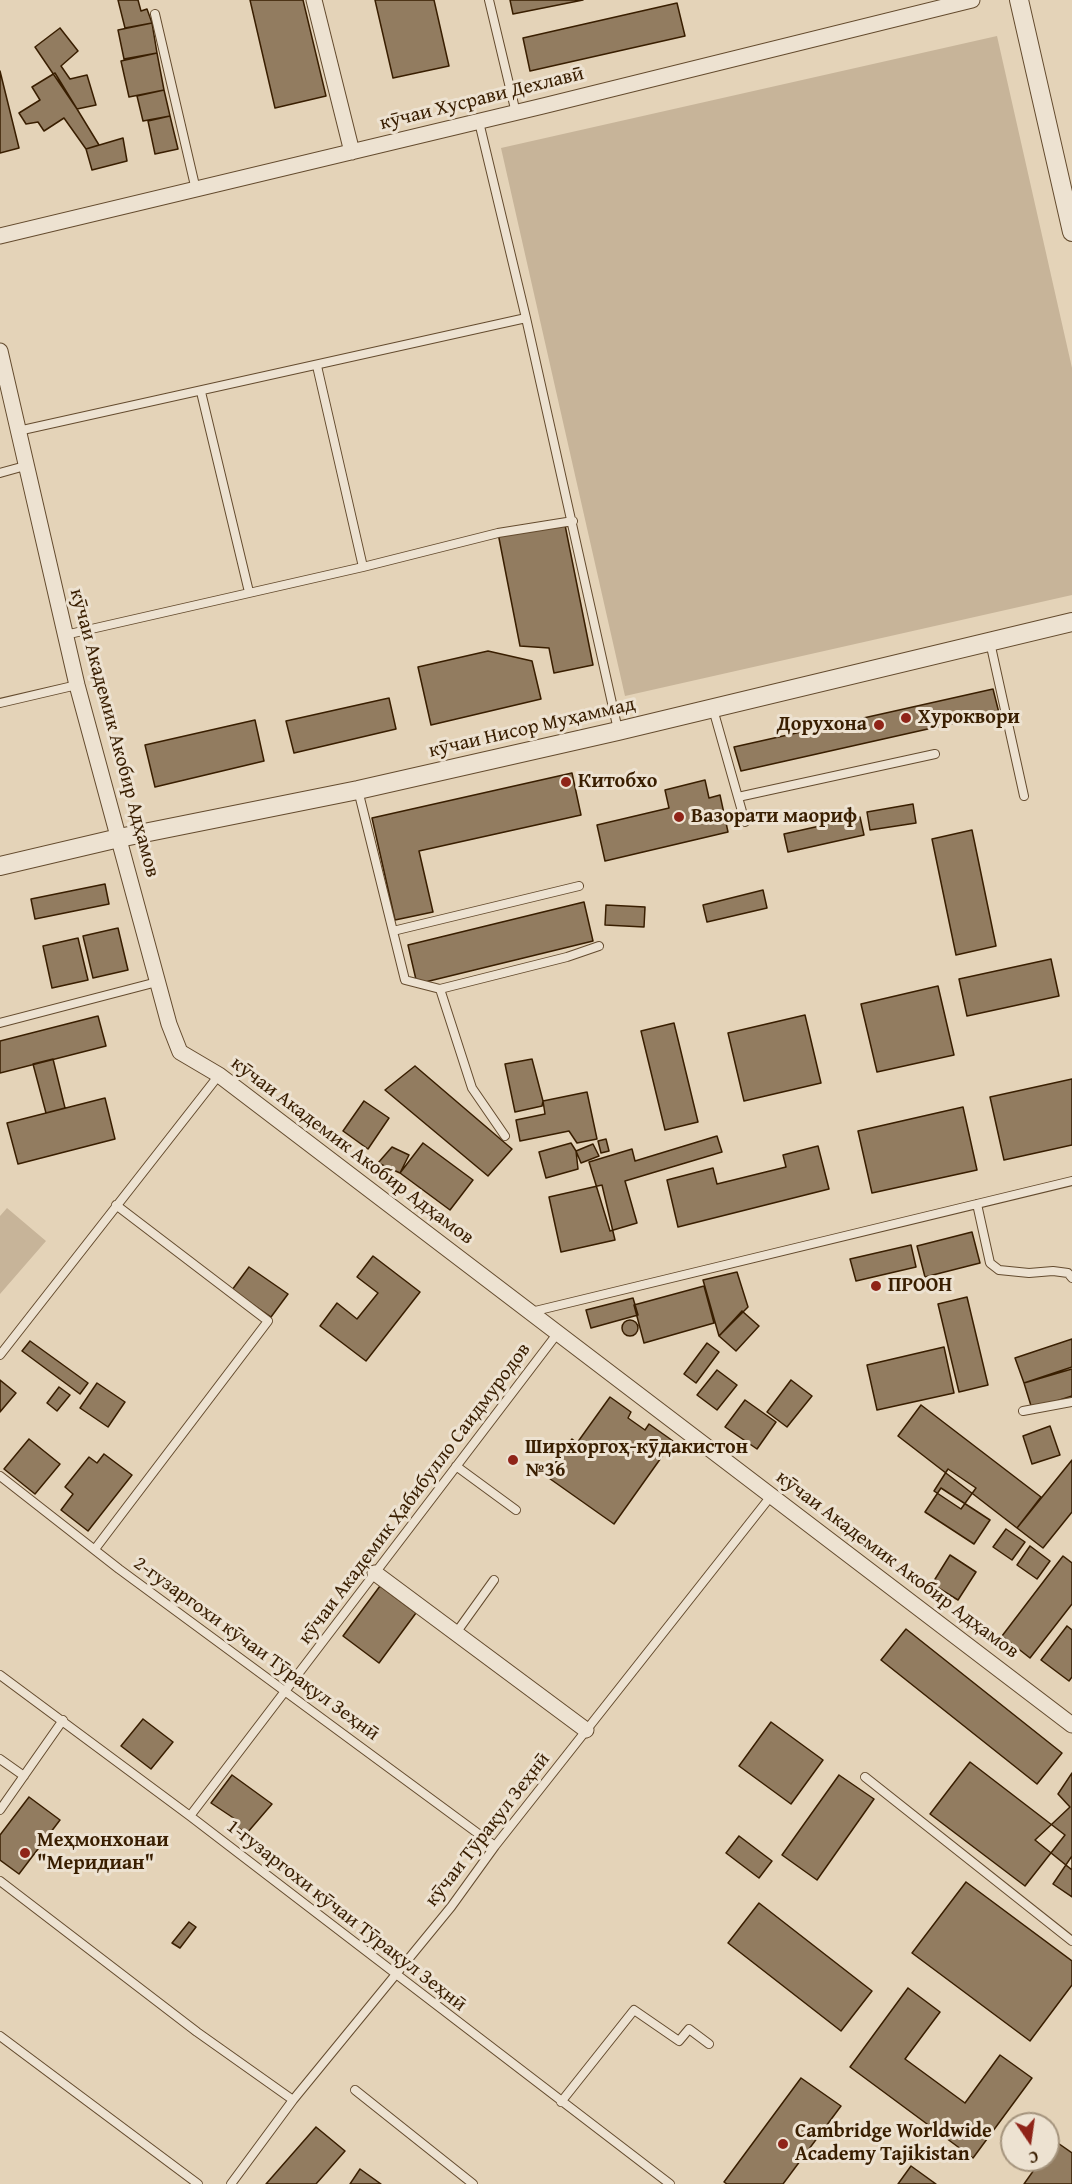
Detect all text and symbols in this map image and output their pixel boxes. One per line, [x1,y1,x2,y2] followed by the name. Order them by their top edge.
[377,62,587,136] street label: кӯчаи Хусрави Дехлавӣ
[64,586,164,880] street label: кӯчаи Академик Акобир Адҳамов
[426,693,638,763] street label: кӯчаи Нисор Муҳаммад
[918,706,1020,730] place label: Хуроквори
[899,711,913,725] marker: Хуроквори
[777,713,867,737] place label: Дорухона
[872,718,886,732] marker: Дорухона
[578,770,657,794] place label: Китобхо
[559,775,573,789] marker: Китобхо
[691,805,857,829] place label: Вазорати маориф
[672,810,686,824] marker: Вазорати маориф
[226,1052,478,1250] street label: кӯчаи Академик Акобир Адҳамов
[888,1274,952,1298] place label: ПРООН
[869,1279,883,1293] marker: ПРООН
[294,1339,536,1649] street label: кӯчаи Академик Ҳабибулло Саидмуродов
[525,1436,748,1483] place label: Ширхоргоҳ-кӯдакистон №36
[506,1453,520,1467] marker: Ширхоргоҳ-кӯдакистон №36
[771,1466,1023,1664] street label: кӯчаи Академик Акобир Адҳамов
[128,1552,384,1746] street label: 2-гузаргохи кӯчаи Тӯрақул Зеҳнӣ
[420,1748,556,1912] street label: кӯчаи Тӯрақул Зеҳнӣ
[221,1815,471,2017] street label: 1-гузаргохи кӯчаи Тӯрақул Зеҳнӣ
[37,1829,169,1876] place label: Меҳмонхонаи "Меридиан"
[18,1846,32,1860] marker: Меҳмонхонаи "Меридиан"
[1000,2112,1060,2172] north arrow
[795,2120,992,2167] place label: Cambridge Worldwide Academy Tajikistan
[776,2137,790,2151] marker: Cambridge Worldwide Academy Tajikistan
[1026,2145,1041,2170] text: С

